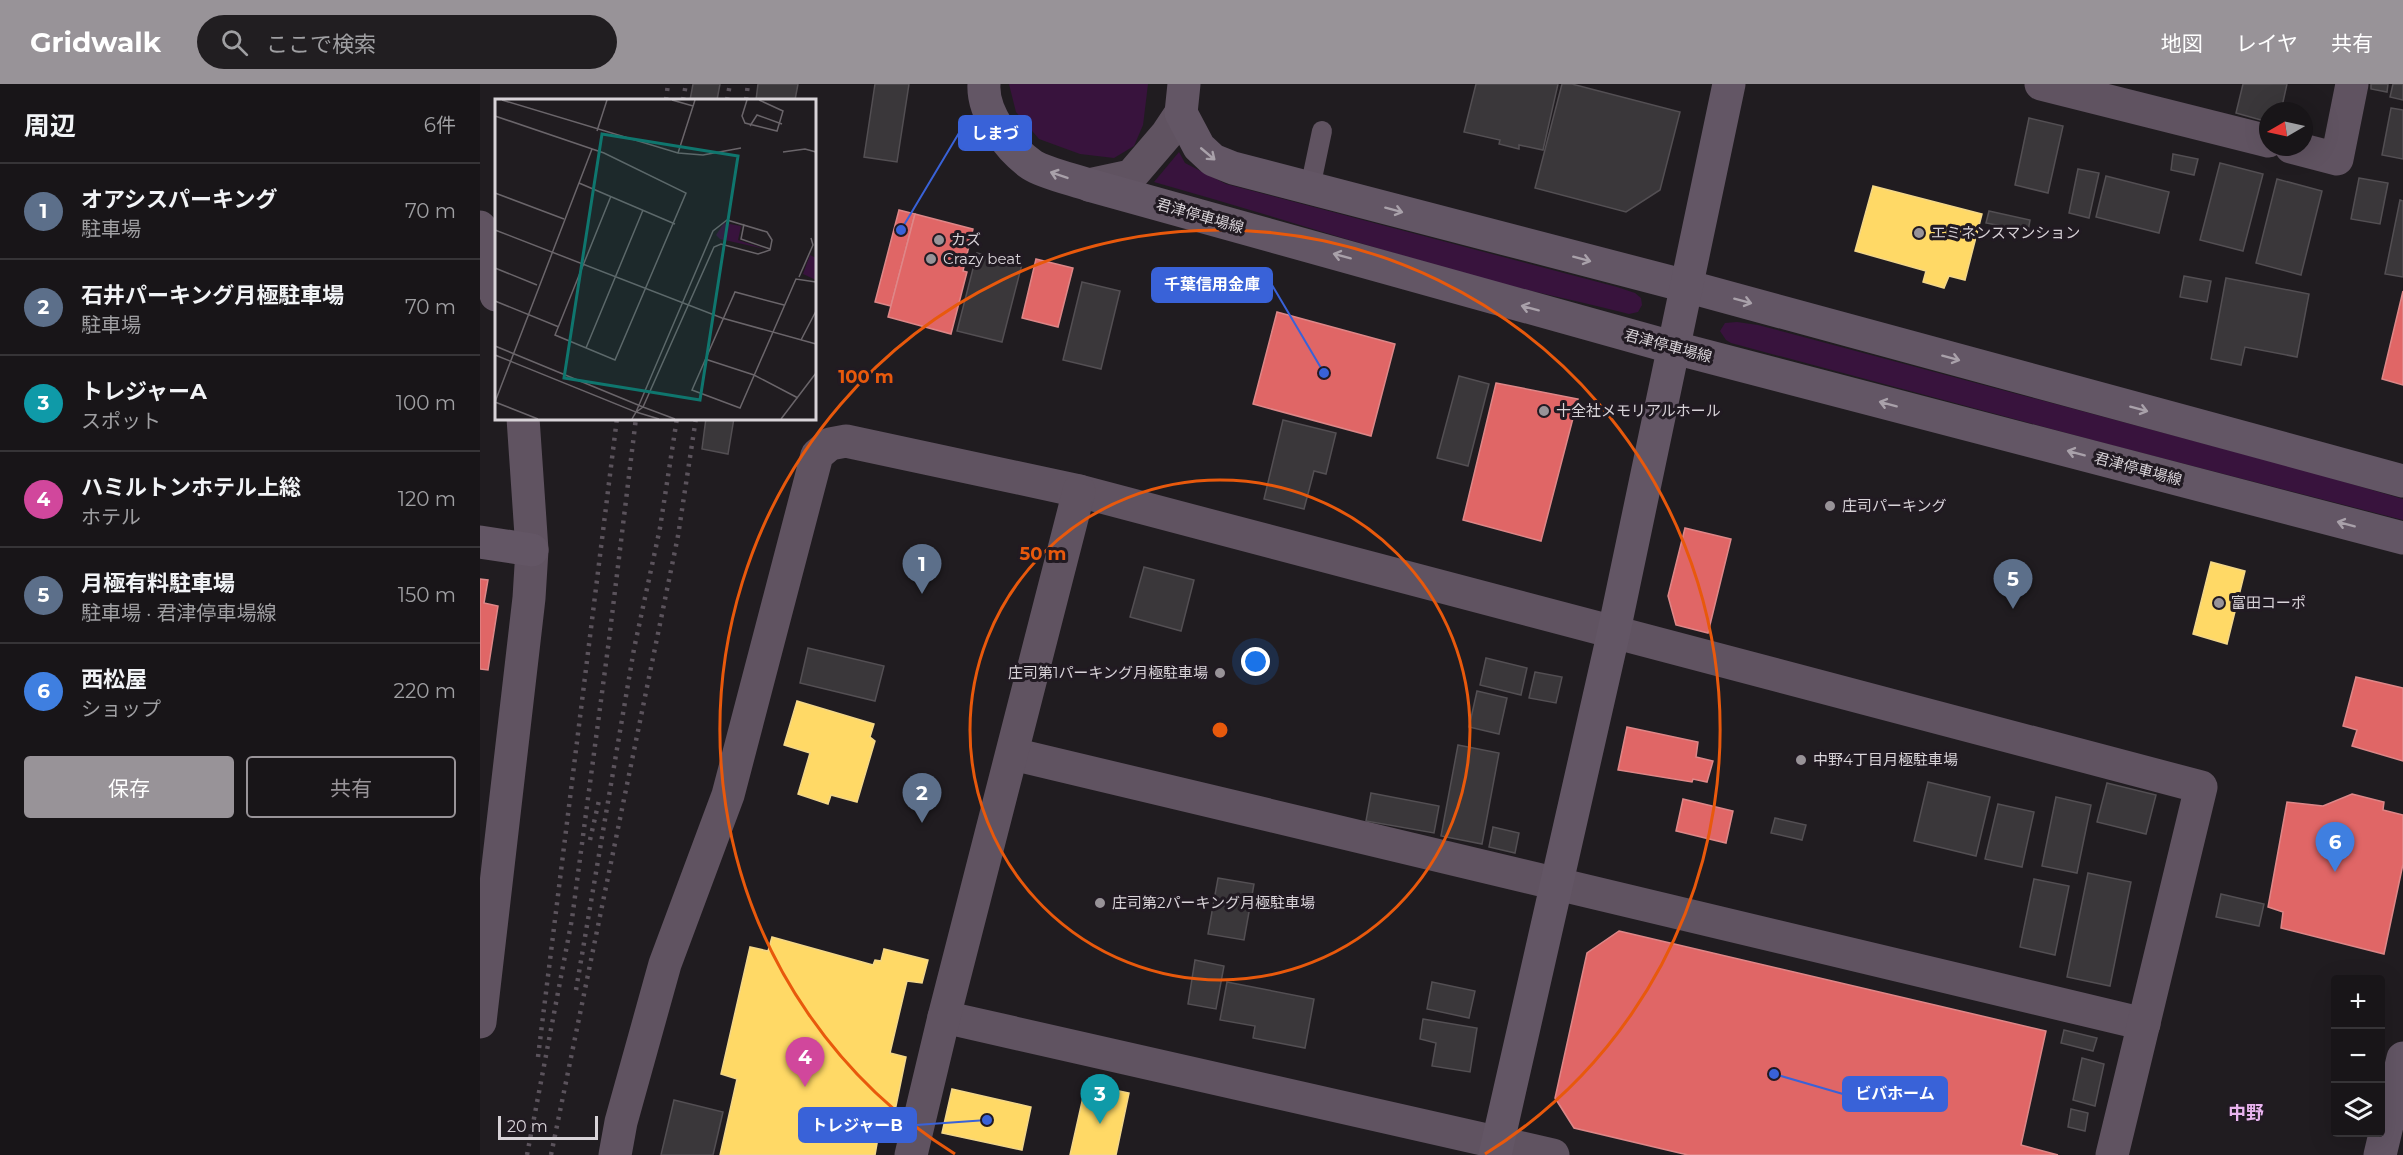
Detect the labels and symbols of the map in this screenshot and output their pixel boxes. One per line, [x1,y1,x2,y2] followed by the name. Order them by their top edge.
[495,99,816,420] inset map
[2259,102,2313,156] north arrow
[959,116,1031,150] callout: しまづ
[971,124,1019,143] text: しまづ
[1200,148,1216,161] one-way arrow
[1050,168,1069,179] one-way arrow
[1154,194,1246,237] street label: 君津停車場線
[1384,204,1403,216] one-way arrow
[1931,223,2080,242] place label: エミネンスマンション
[1912,226,1926,240] marker: エミネンスマンション
[951,230,981,249] place label: カズ
[932,233,946,247] marker: カズ
[943,249,1021,268] place label: Crazy beat
[1333,249,1352,261] one-way arrow
[924,252,938,266] marker: Crazy beat
[1573,253,1592,265] one-way arrow
[1152,268,1272,302] callout: 千葉信用金庫
[1164,275,1260,294] text: 千葉信用金庫
[1733,296,1752,307] one-way arrow
[1521,301,1540,313] one-way arrow
[1622,325,1714,366] street label: 君津停車場線
[1941,353,1960,364] one-way arrow
[838,366,894,388] text: 100 m
[1879,397,1898,409] one-way arrow
[1556,401,1721,420] place label: 十全社メモリアルホール
[1537,404,1551,418] marker: 十全社メモリアルホール
[2130,404,2149,416] one-way arrow
[2067,447,2086,458] one-way arrow
[2092,448,2184,489] street label: 君津停車場線
[1842,496,1947,515] place label: 庄司パーキング
[1823,499,1837,513] marker: 庄司パーキング
[2337,517,2356,529] one-way arrow
[1020,543,1066,565] text: 50 m
[902,544,942,594] pin: 1
[1994,560,2032,609] pin: 5
[2231,593,2306,612] place label: 富田コーポ
[2212,596,2226,610] marker: 富田コーポ
[1241,647,1270,676] your location
[1008,663,1208,682] place label: 庄司第1パーキング月極駐車場
[1213,666,1227,680] marker: 庄司第1パーキング月極駐車場
[1210,720,1230,740] centre of rings
[1813,750,1958,769] place label: 中野4丁目月極駐車場
[1794,753,1808,767] marker: 中野4丁目月極駐車場
[902,774,942,823] pin: 2
[2316,822,2354,872] pin: 6
[1112,893,1315,912] place label: 庄司第2パーキング月極駐車場
[1093,896,1107,910] marker: 庄司第2パーキング月極駐車場
[786,1038,824,1087] pin: 4
[1080,1074,1120,1124] pin: 3
[1843,1077,1947,1111] callout: ビバホーム
[1855,1084,1935,1103] text: ビバホーム
[2228,1102,2264,1124] district label: 中野
[799,1108,916,1142] callout: トレジャーB
[498,1113,598,1140] scale bar
[811,1116,903,1135] text: トレジャーB

